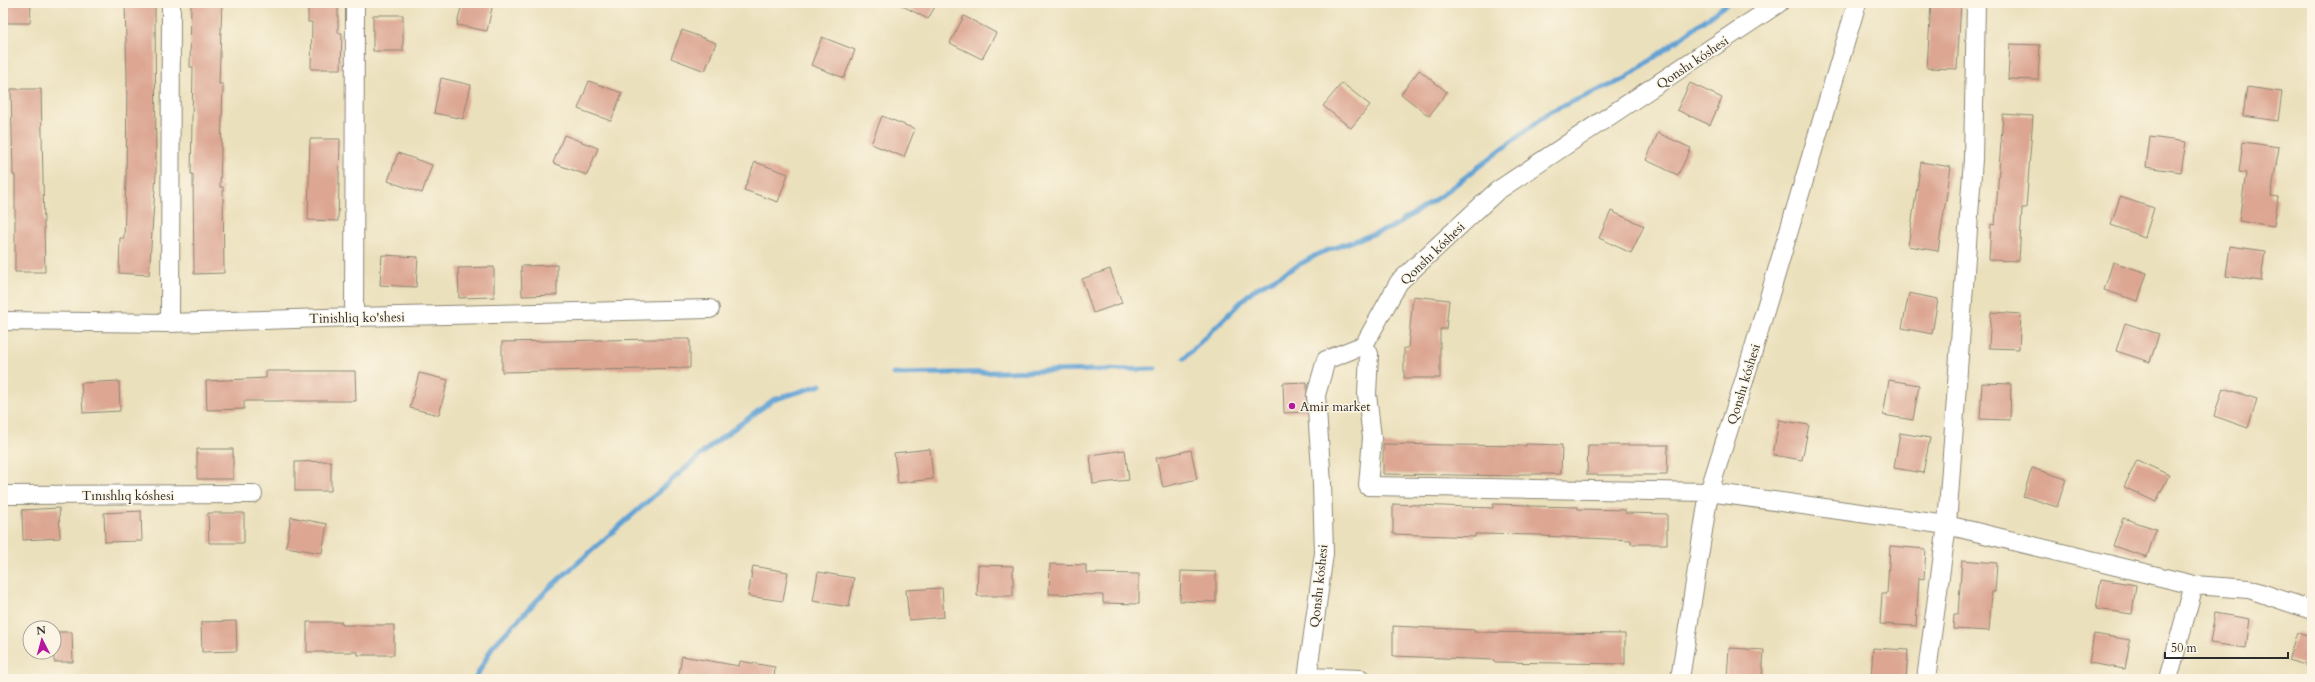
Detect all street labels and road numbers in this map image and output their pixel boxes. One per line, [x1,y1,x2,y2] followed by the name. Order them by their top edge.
[1653,32,1733,94] street label: Qonshı kóshesi
[1396,218,1469,289] street label: Qonshı kóshesi
[309,308,405,328] street label: Tinishliq ko'shesi
[1723,341,1765,427] street label: Qonshı kóshesi
[82,487,175,505] street label: Tınıshlıq kóshesi
[1306,543,1332,629] street label: Qonshı kóshesi

